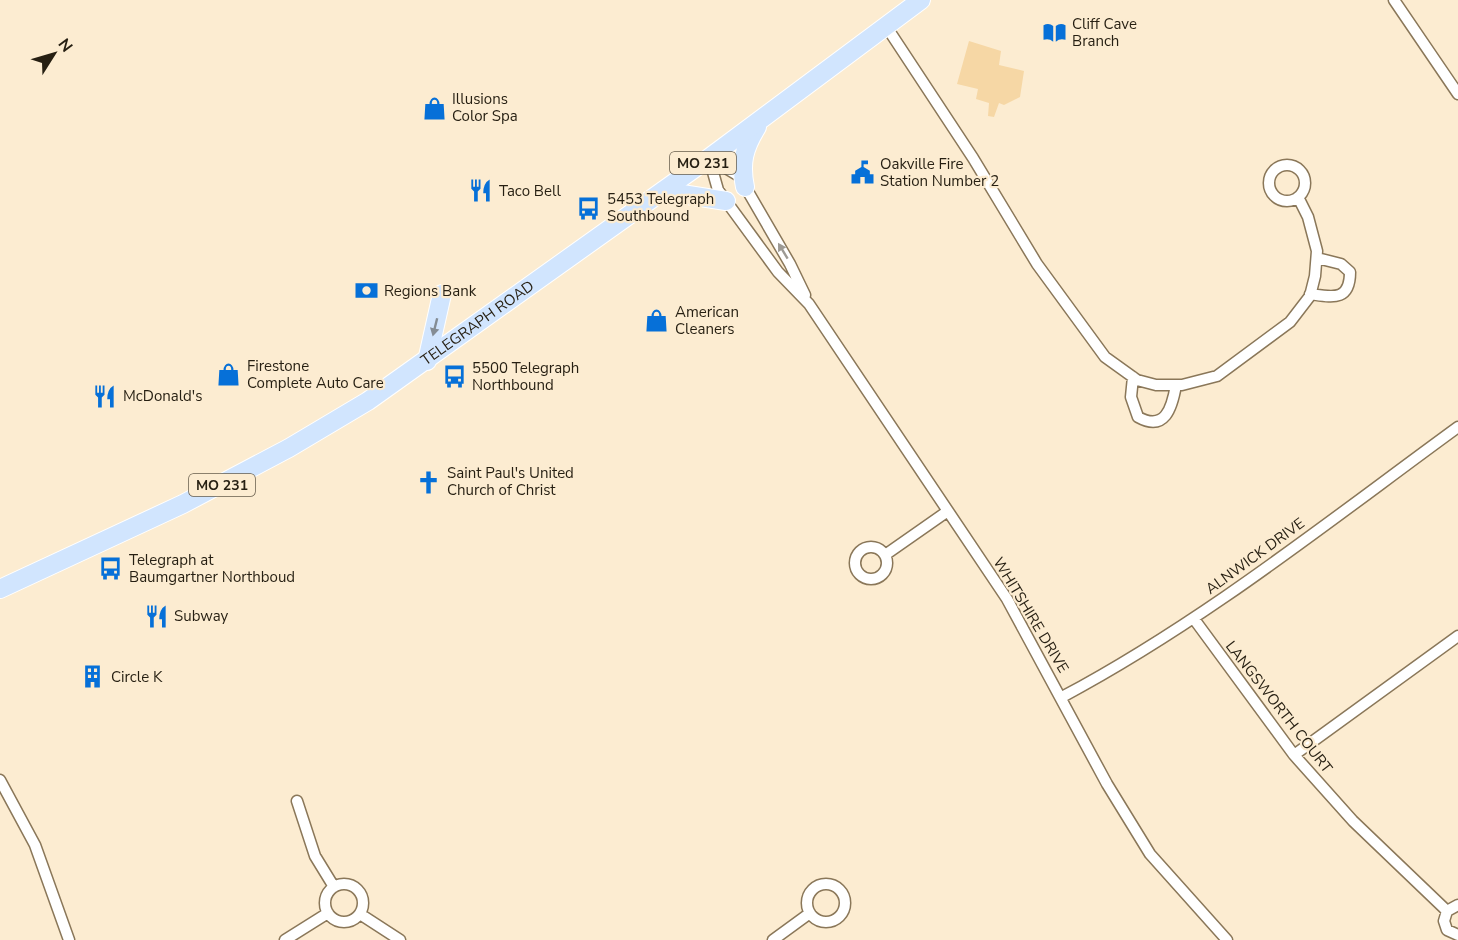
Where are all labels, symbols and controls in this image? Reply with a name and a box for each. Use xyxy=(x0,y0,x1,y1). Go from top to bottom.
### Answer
place label: Cliff Cave Branch xyxy=(1072,14,1137,51)
library icon: Cliff Cave Branch xyxy=(1041,20,1067,46)
north arrow xyxy=(24,24,84,84)
text: N xyxy=(53,34,78,57)
place label: Illusions Color Spa xyxy=(452,89,518,126)
shop icon: Illusions Color Spa xyxy=(421,95,447,121)
road number: MO 231 xyxy=(670,152,736,174)
place label: Oakville Fire Station Number 2 xyxy=(880,154,999,191)
public building icon: Oakville Fire Station Number 2 xyxy=(849,160,875,186)
restaurant icon: Taco Bell xyxy=(468,178,494,204)
place label: Taco Bell xyxy=(499,181,561,201)
place label: 5453 Telegraph Southbound xyxy=(607,189,714,226)
bus stop icon: 5453 Telegraph Southbound xyxy=(576,195,602,221)
one-way arrow xyxy=(777,243,788,259)
street label: TELEGRAPH ROAD xyxy=(417,276,538,370)
bank icon: Regions Bank xyxy=(353,278,379,304)
place label: Regions Bank xyxy=(384,281,477,301)
place label: American Cleaners xyxy=(675,302,739,339)
shop icon: American Cleaners xyxy=(644,308,670,334)
one-way arrow xyxy=(429,318,439,337)
place label: Firestone Complete Auto Care xyxy=(247,356,384,393)
place label: 5500 Telegraph Northbound xyxy=(472,358,579,395)
shop icon: Firestone Complete Auto Care xyxy=(216,362,242,388)
bus stop icon: 5500 Telegraph Northbound xyxy=(441,364,467,390)
restaurant icon: McDonald's xyxy=(92,383,118,409)
place label: McDonald's xyxy=(123,386,202,406)
place label: Saint Paul's United Church of Christ xyxy=(447,463,574,500)
church icon: Saint Paul's United Church of Christ xyxy=(416,469,442,495)
road number: MO 231 xyxy=(189,474,255,496)
street label: ALNWICK DRIVE xyxy=(1201,513,1309,599)
place label: Telegraph at Baumgartner Northboud xyxy=(129,550,295,587)
street label: WHITSHIRE DRIVE xyxy=(989,553,1073,677)
bus stop icon: Telegraph at Baumgartner Northboud xyxy=(98,556,124,582)
restaurant icon: Subway xyxy=(143,603,169,629)
place label: Subway xyxy=(174,606,229,626)
street label: LANGSWORTH COURT xyxy=(1221,637,1337,777)
building icon: Circle K xyxy=(80,664,106,690)
place label: Circle K xyxy=(111,667,163,687)

